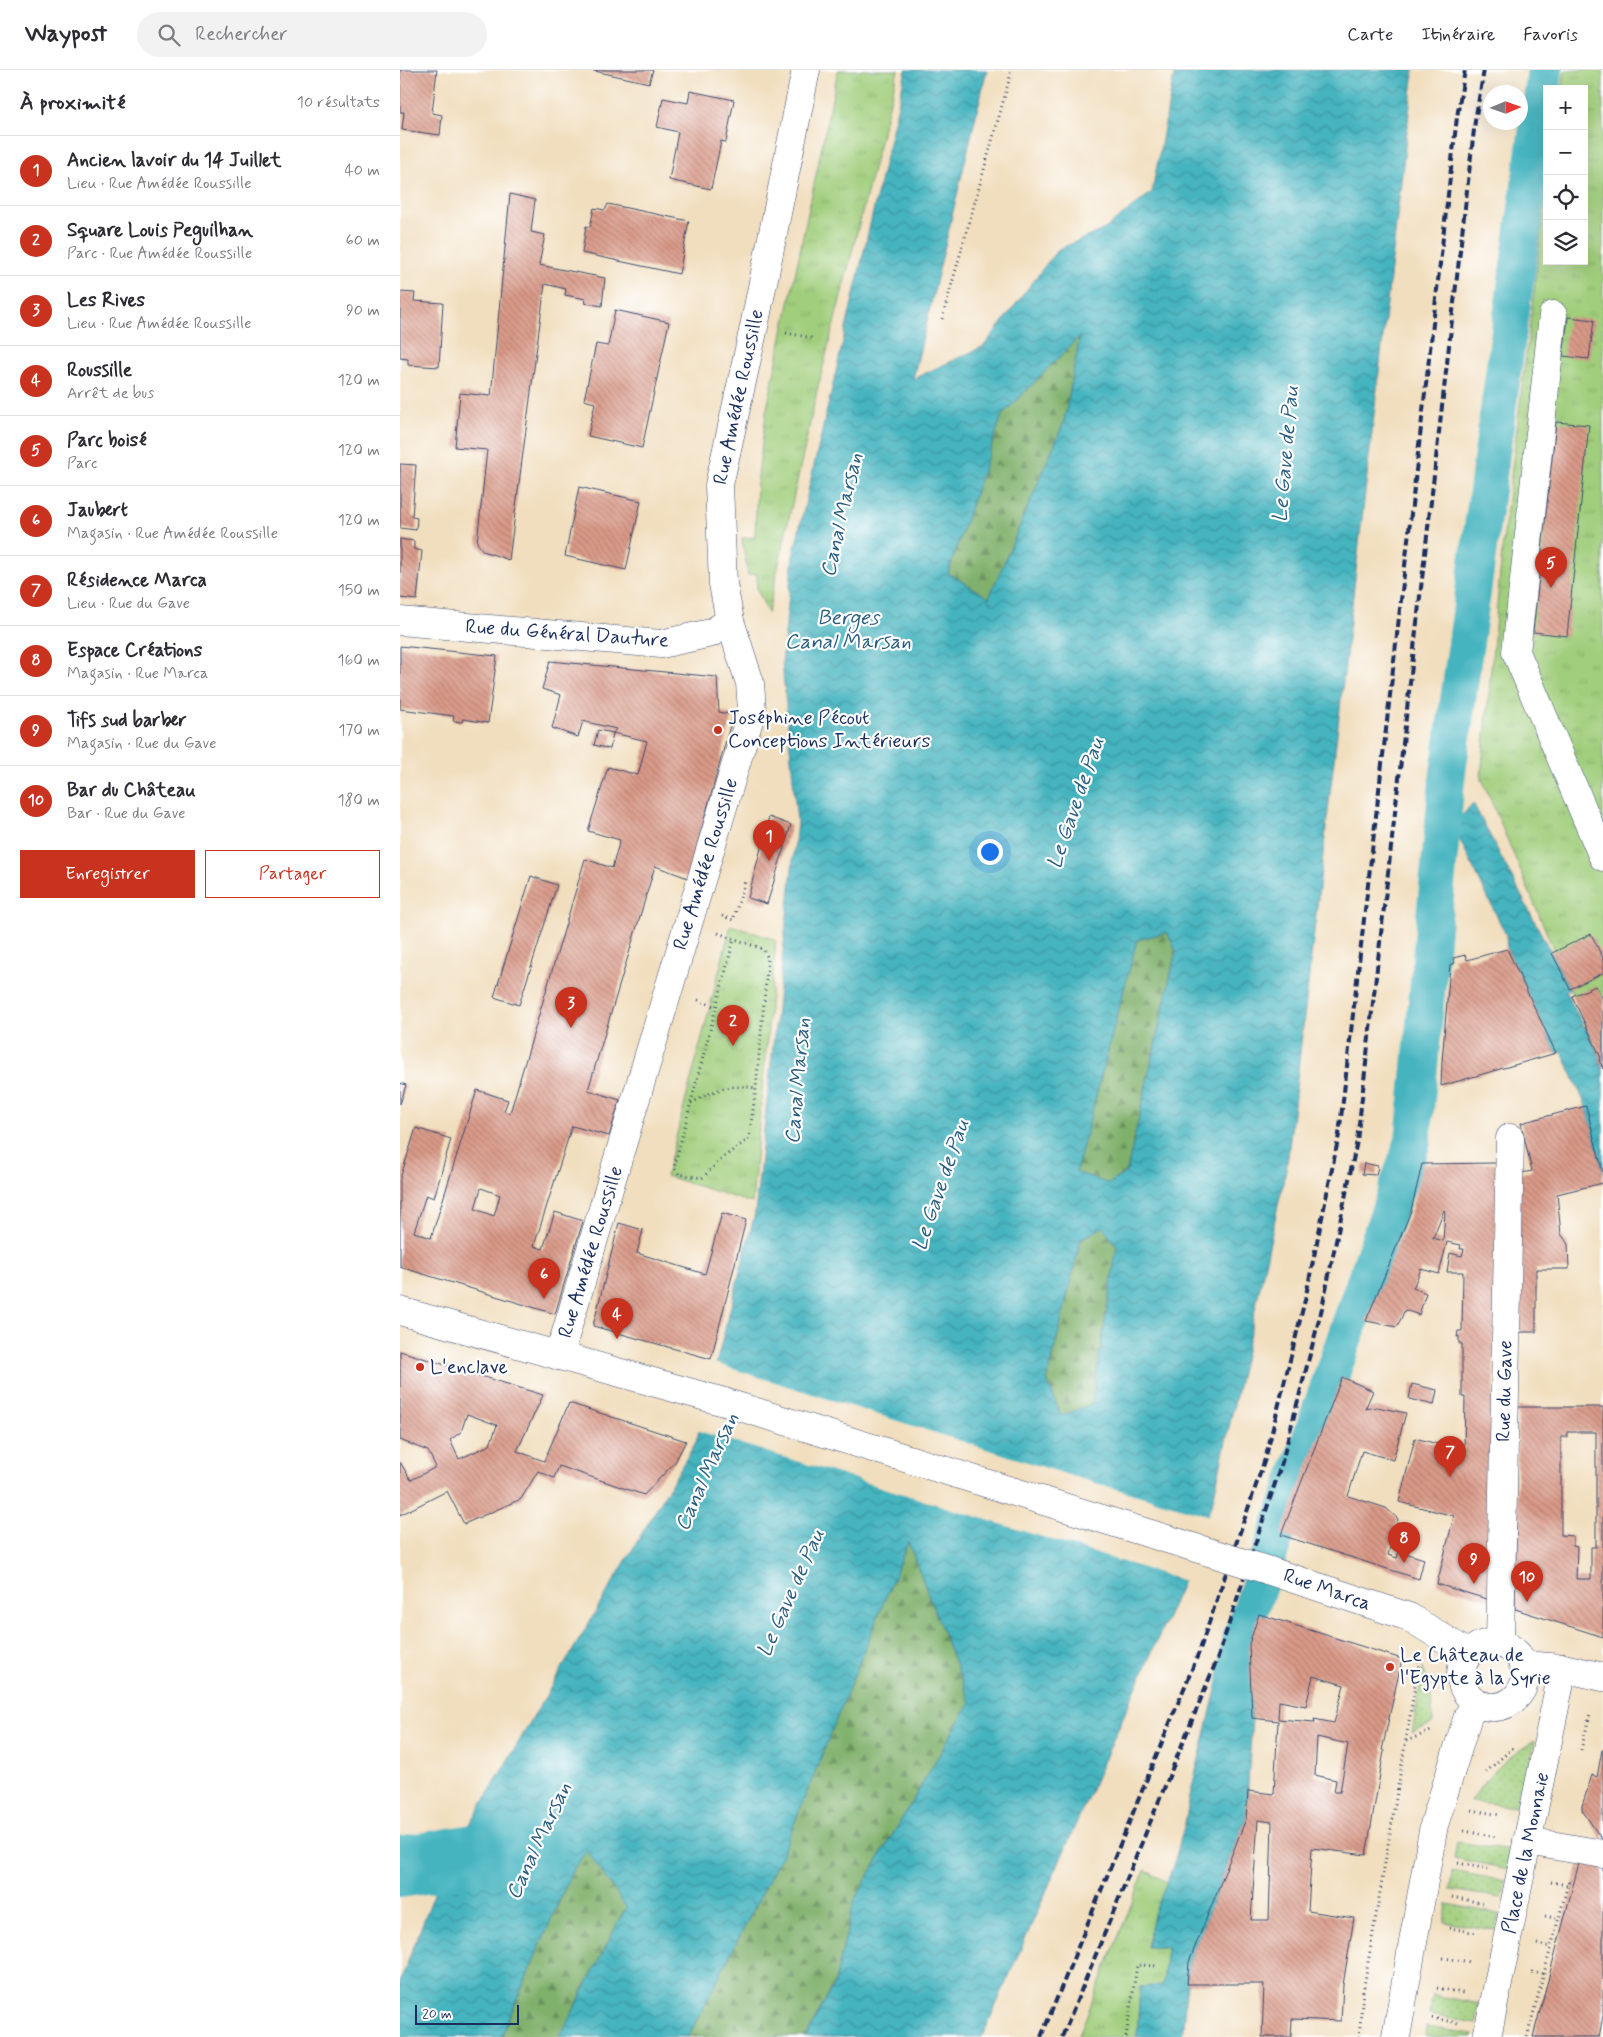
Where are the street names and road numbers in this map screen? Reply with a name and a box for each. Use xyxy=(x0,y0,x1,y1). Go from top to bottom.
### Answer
street label: Rue Amédée Roussille xyxy=(707,307,771,487)
street label: Rue du Général Dauture xyxy=(464,613,670,655)
street label: Rue Amédée Roussille xyxy=(667,775,745,953)
street label: Rue Amédée Roussille xyxy=(552,1163,630,1341)
street label: Rue du Gave xyxy=(1491,1340,1519,1442)
street label: Rue Marca xyxy=(1280,1562,1374,1618)
street label: Place de la Monnaie xyxy=(1496,1770,1556,1936)

